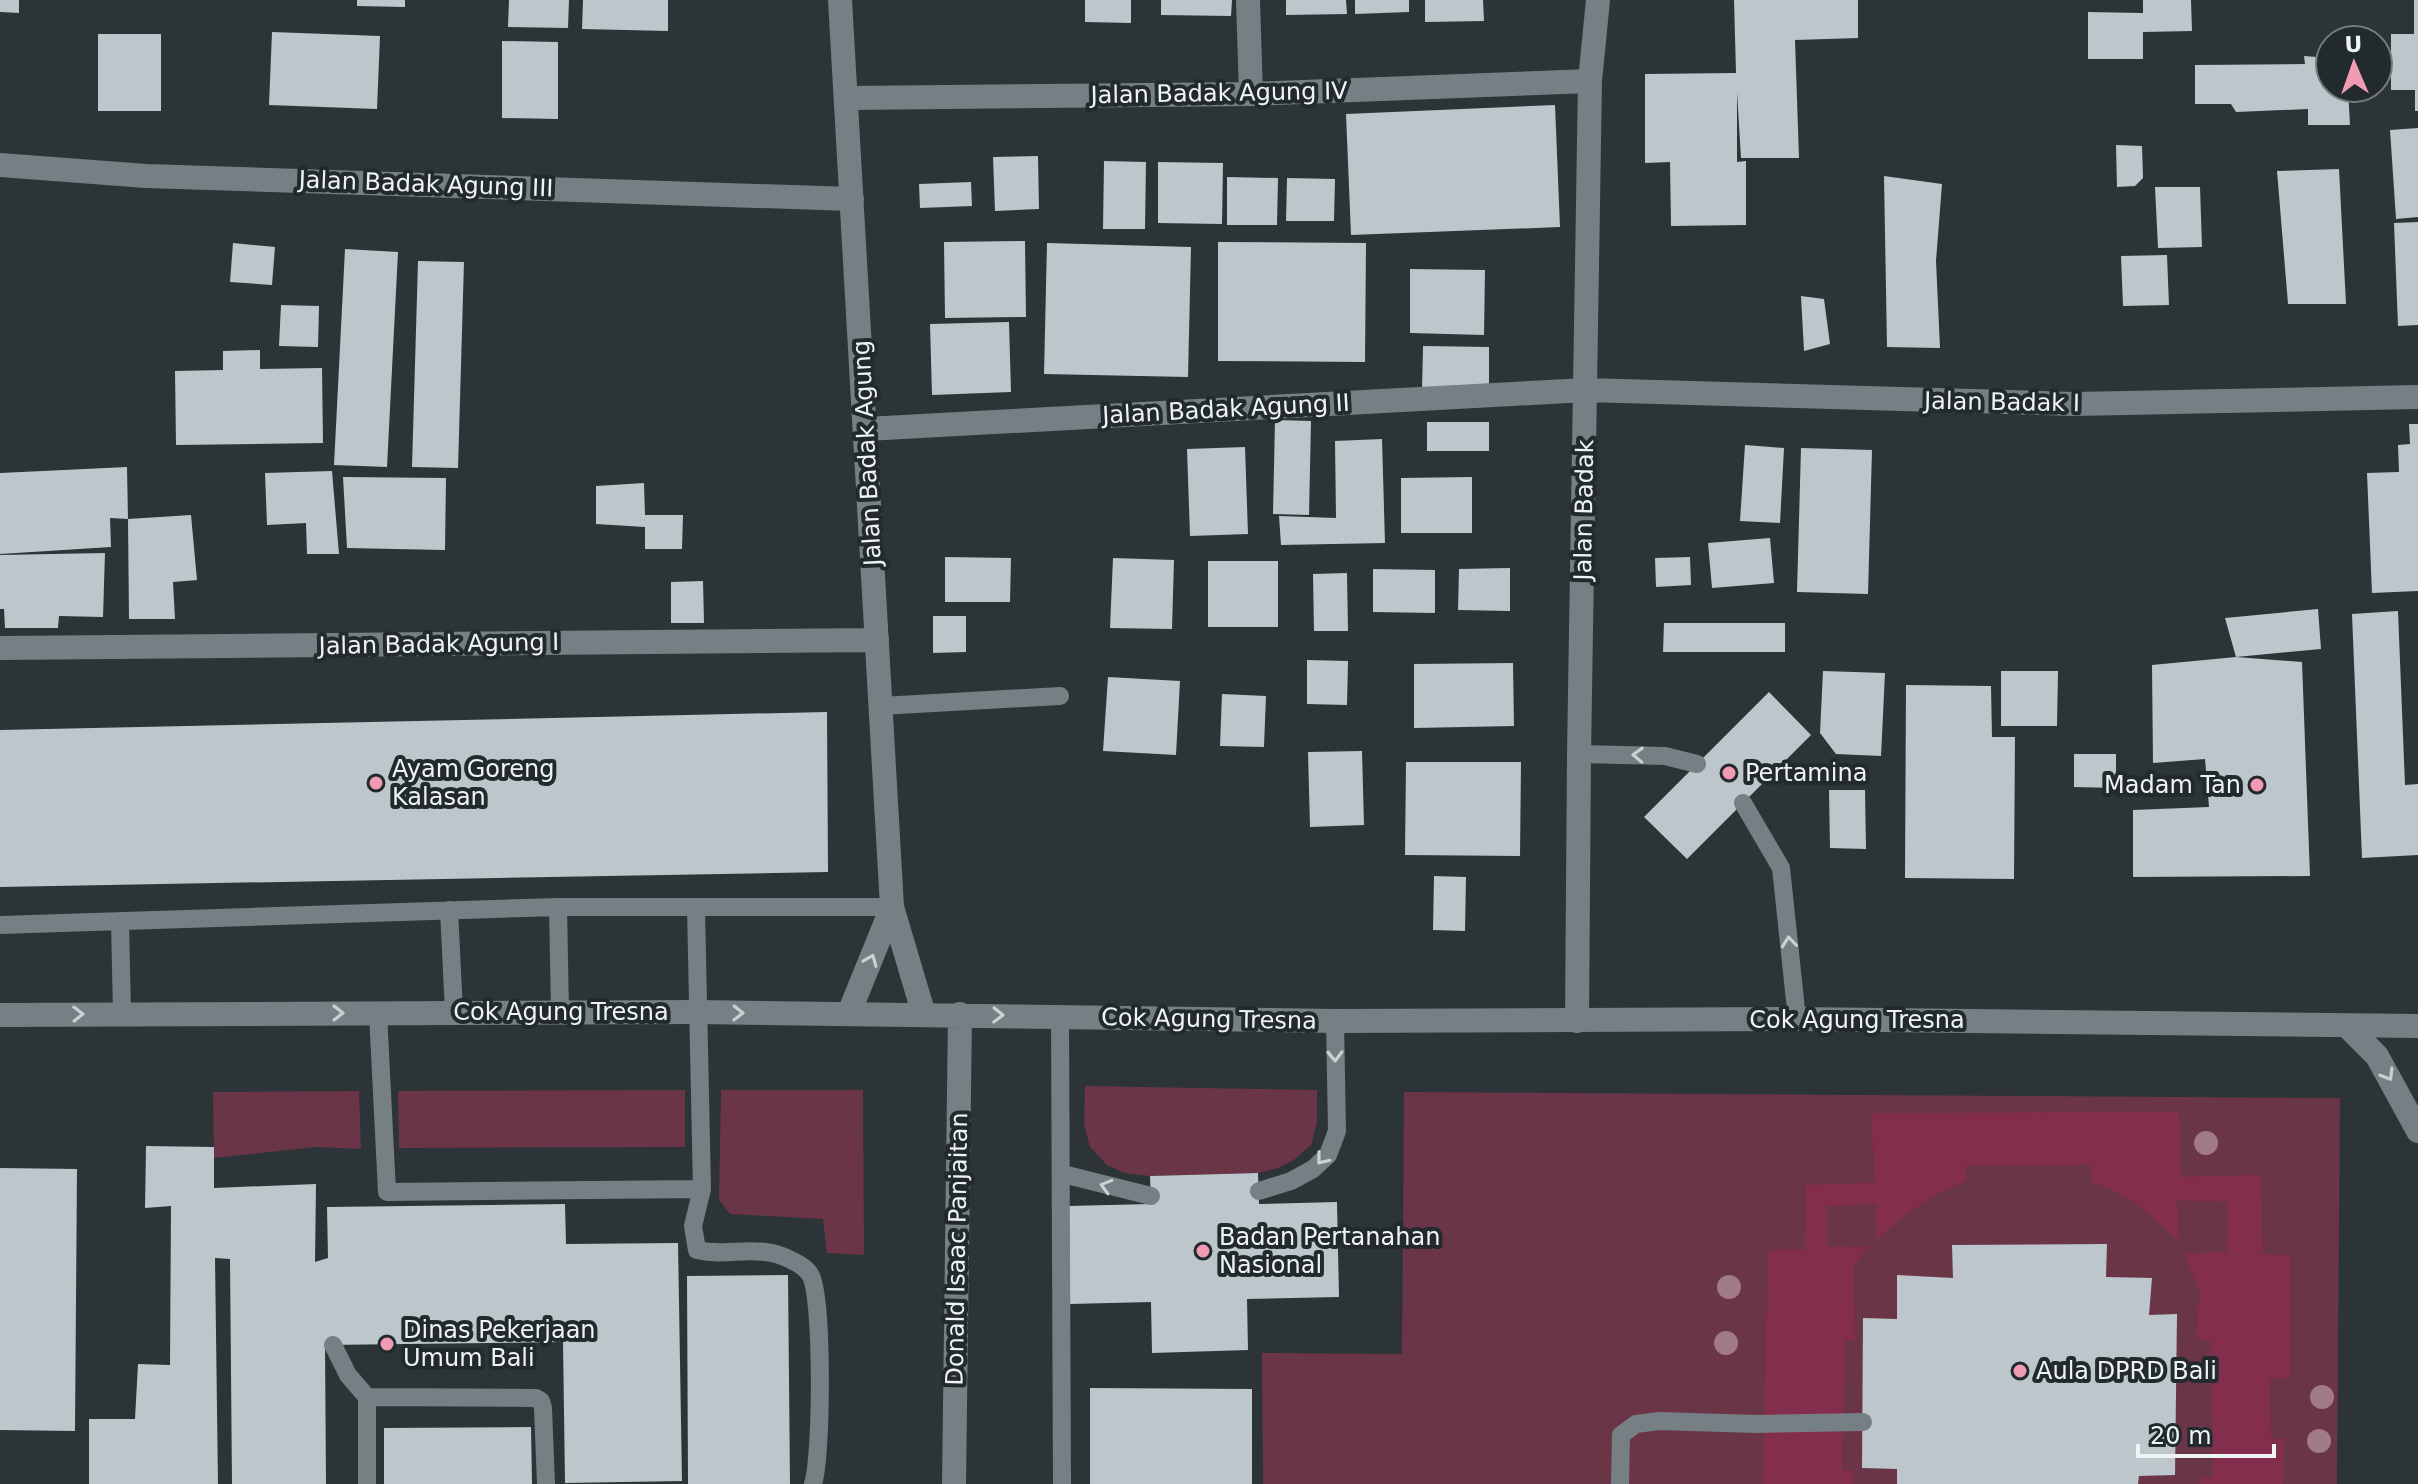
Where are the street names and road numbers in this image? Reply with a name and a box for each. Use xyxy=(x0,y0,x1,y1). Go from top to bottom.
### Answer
street label: Jalan Badak Agung IV xyxy=(1088,77,1348,109)
street label: Jalan Badak Agung III xyxy=(296,165,554,202)
street label: Jalan Badak Agung xyxy=(847,339,887,569)
street label: Jalan Badak I xyxy=(1922,387,2080,417)
street label: Jalan Badak Agung II xyxy=(1100,389,1350,430)
street label: Jalan Badak xyxy=(1569,439,1599,583)
street label: Jalan Badak Agung I xyxy=(316,628,560,660)
street label: Cok Agung Tresna xyxy=(453,998,669,1026)
street label: Cok Agung Tresna xyxy=(1101,1003,1317,1035)
street label: Cok Agung Tresna xyxy=(1749,1006,1965,1034)
street label: Donald Isaac Panjaitan xyxy=(941,1112,973,1386)

